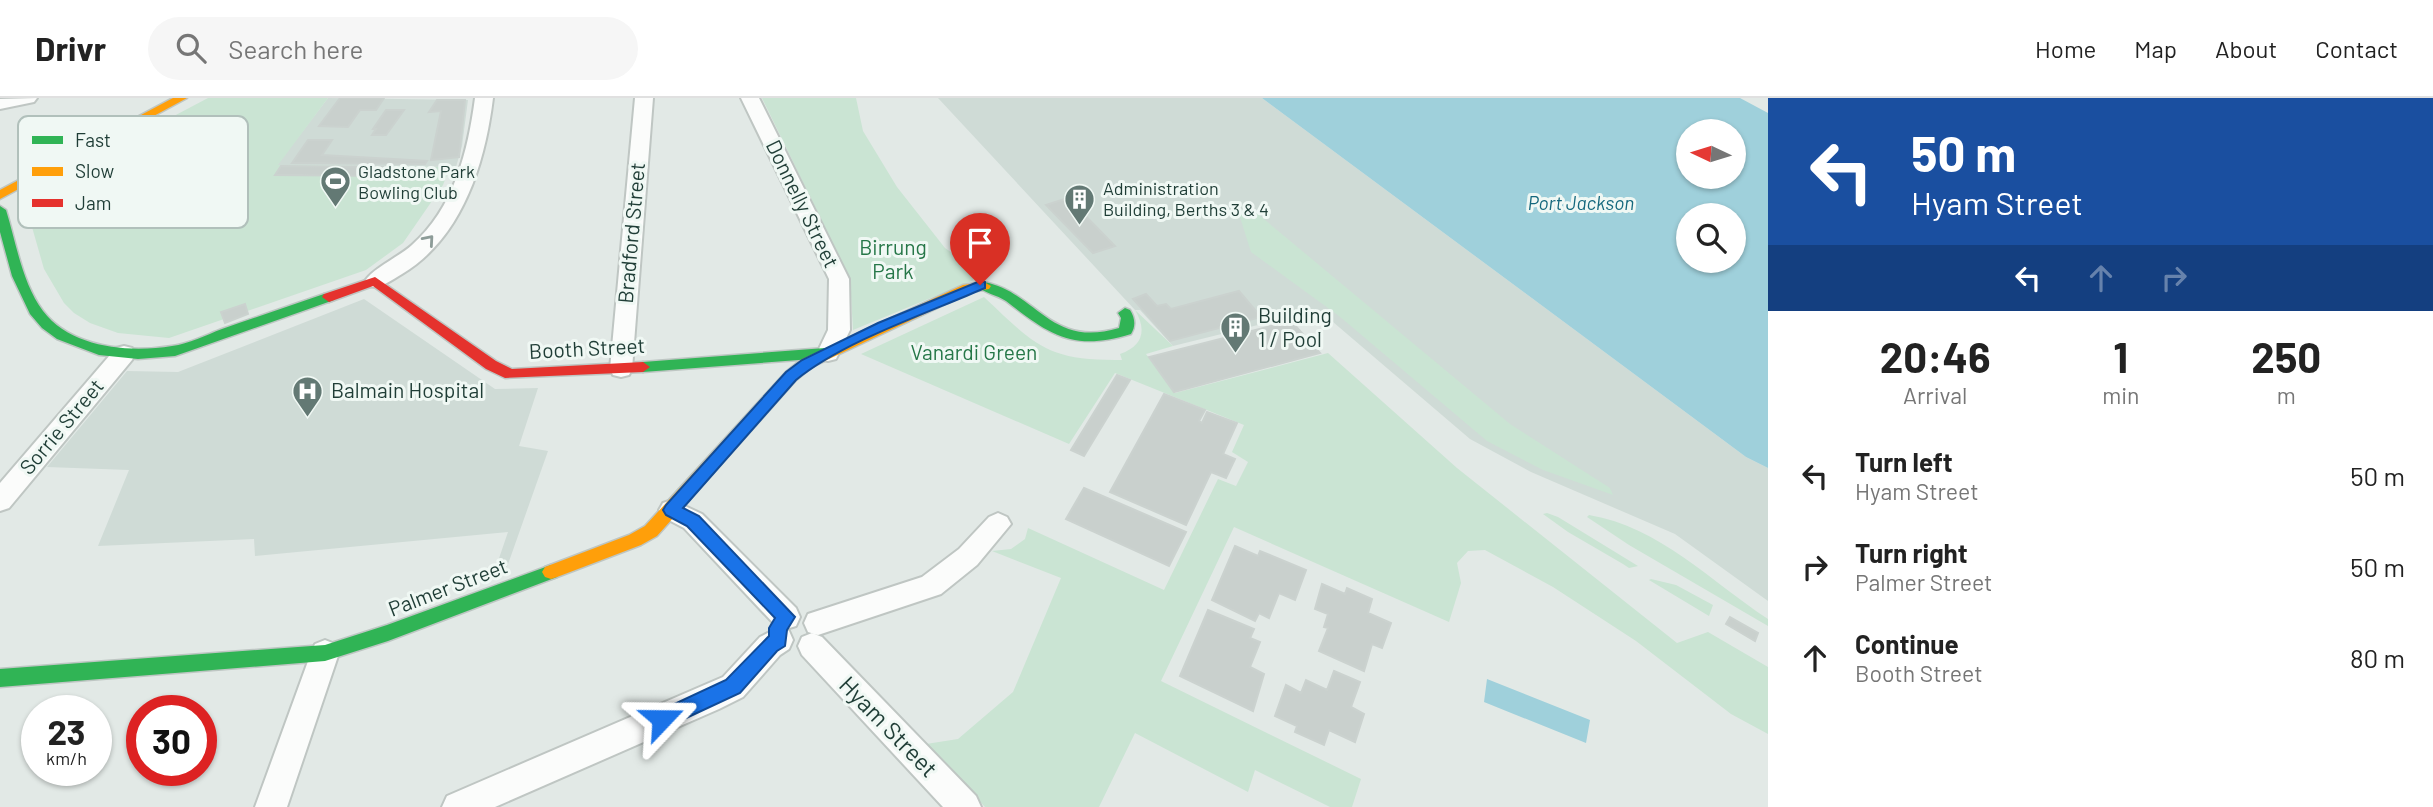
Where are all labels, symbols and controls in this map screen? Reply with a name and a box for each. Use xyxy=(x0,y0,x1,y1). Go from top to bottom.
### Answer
search box xyxy=(148,17,638,80)
text: Drivr xyxy=(35,28,106,68)
icon: search xyxy=(172,29,210,67)
text: Search here xyxy=(228,33,363,64)
text: Home xyxy=(2035,34,2096,63)
text: Map xyxy=(2134,34,2177,63)
text: About xyxy=(2215,34,2277,63)
text: Contact xyxy=(2315,34,2398,63)
legend xyxy=(18,116,248,228)
north arrow xyxy=(1676,119,1746,189)
map controls xyxy=(1676,119,1746,273)
text: 50 m xyxy=(1911,123,2016,182)
icon: left xyxy=(1796,126,1887,217)
text: Fast xyxy=(75,128,111,151)
street label: Donnelly Street xyxy=(762,135,845,271)
text: Slow xyxy=(75,159,114,182)
place label: Gladstone Park Bowling Club xyxy=(358,160,475,203)
street label: Bradford Street xyxy=(612,161,649,304)
sports icon: Gladstone Park Bowling Club xyxy=(318,165,352,209)
place label: Administration Building, Berths 3 & 4 xyxy=(1103,177,1269,220)
building icon: Administration Building, Berths 3 & 4 xyxy=(1063,182,1097,226)
text: Hyam Street xyxy=(1911,183,2083,221)
text: Jam xyxy=(75,191,111,214)
water label: Port Jackson xyxy=(1528,191,1634,214)
button: search xyxy=(1676,203,1746,273)
pin xyxy=(950,213,1010,285)
icon: arrive xyxy=(961,224,999,262)
park label: Birrung Park xyxy=(859,234,927,283)
one-way arrow xyxy=(421,235,433,248)
icon: left xyxy=(2009,259,2047,297)
icon: ahead xyxy=(2082,259,2120,297)
icon: right xyxy=(2155,259,2193,297)
place label: Building 1 / Pool xyxy=(1258,302,1332,351)
building icon: Building 1 / Pool xyxy=(1218,311,1252,355)
text: 20:46 xyxy=(1880,331,1990,381)
text: 1 xyxy=(2113,331,2128,381)
text: 250 xyxy=(2251,331,2321,381)
street label: Booth Street xyxy=(528,332,646,363)
park label: Vanardi Green xyxy=(911,339,1037,364)
street label: Sorrie Street xyxy=(14,373,108,479)
hospital icon: Balmain Hospital xyxy=(291,374,325,418)
place label: Balmain Hospital xyxy=(331,377,484,402)
text: Arrival xyxy=(1903,381,1967,409)
text: min xyxy=(2102,381,2139,409)
text: m xyxy=(2277,381,2296,409)
text: Turn left xyxy=(1855,446,1953,477)
icon: left xyxy=(1796,457,1834,495)
text: 50 m xyxy=(2350,460,2405,491)
text: Hyam Street xyxy=(1855,477,1979,505)
text: Turn right xyxy=(1855,537,1968,568)
icon: right xyxy=(1796,548,1834,586)
text: 50 m xyxy=(2350,551,2405,582)
street label: Palmer Street xyxy=(384,552,511,621)
text: Palmer Street xyxy=(1855,568,1992,596)
text: Continue xyxy=(1855,628,1959,659)
icon: ahead xyxy=(1796,639,1834,677)
text: 80 m xyxy=(2350,642,2405,673)
text: Booth Street xyxy=(1855,659,1983,687)
street label: Hyam Street xyxy=(834,670,944,782)
position arrow xyxy=(625,682,699,756)
speed limit sign: 30 xyxy=(126,695,217,786)
text: 23 xyxy=(47,710,86,752)
text: km/h xyxy=(46,747,87,769)

